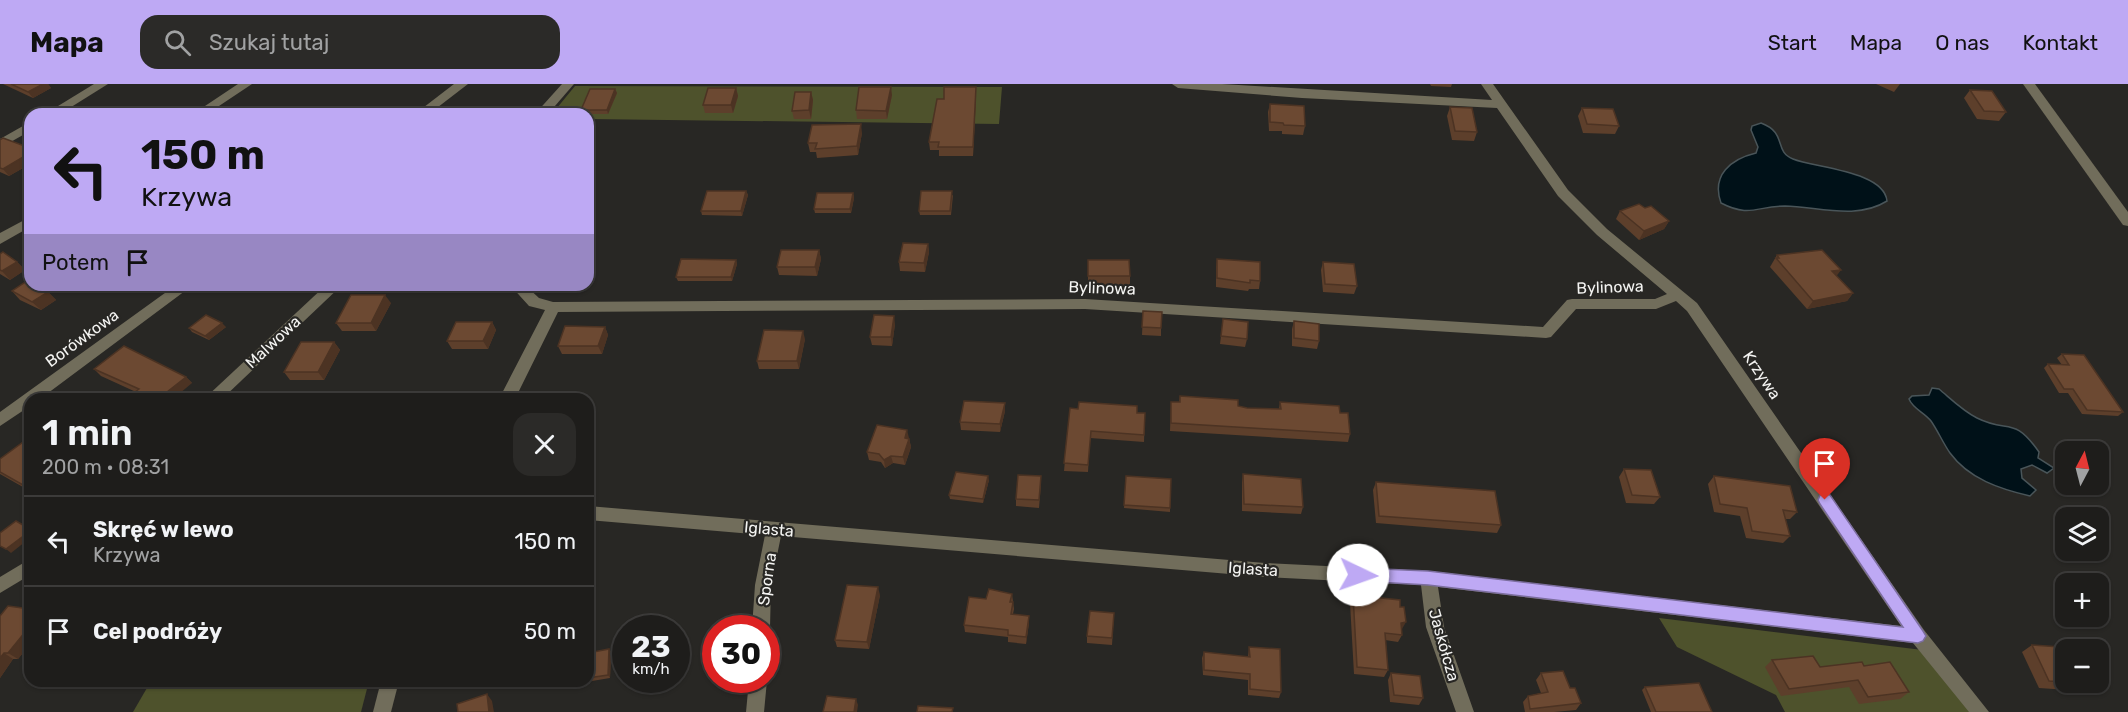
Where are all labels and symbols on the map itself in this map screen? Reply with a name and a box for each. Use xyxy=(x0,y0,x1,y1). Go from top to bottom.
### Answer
street label: Bylinowa xyxy=(1576,276,1644,298)
street label: Bylinowa xyxy=(1068,277,1136,299)
street label: Borówkowa xyxy=(42,305,122,371)
street label: Malwowa xyxy=(241,312,305,372)
street label: Krzywa xyxy=(1739,347,1785,403)
pin xyxy=(1799,438,1850,500)
north arrow xyxy=(2055,441,2109,495)
street label: Iglasta xyxy=(743,517,795,541)
position arrow xyxy=(1326,543,1390,607)
street label: Sporna xyxy=(754,551,780,607)
street label: Iglasta xyxy=(1227,558,1279,580)
street label: Jaskółcza xyxy=(1425,607,1463,683)
speed limit sign: 30 xyxy=(702,615,780,693)

